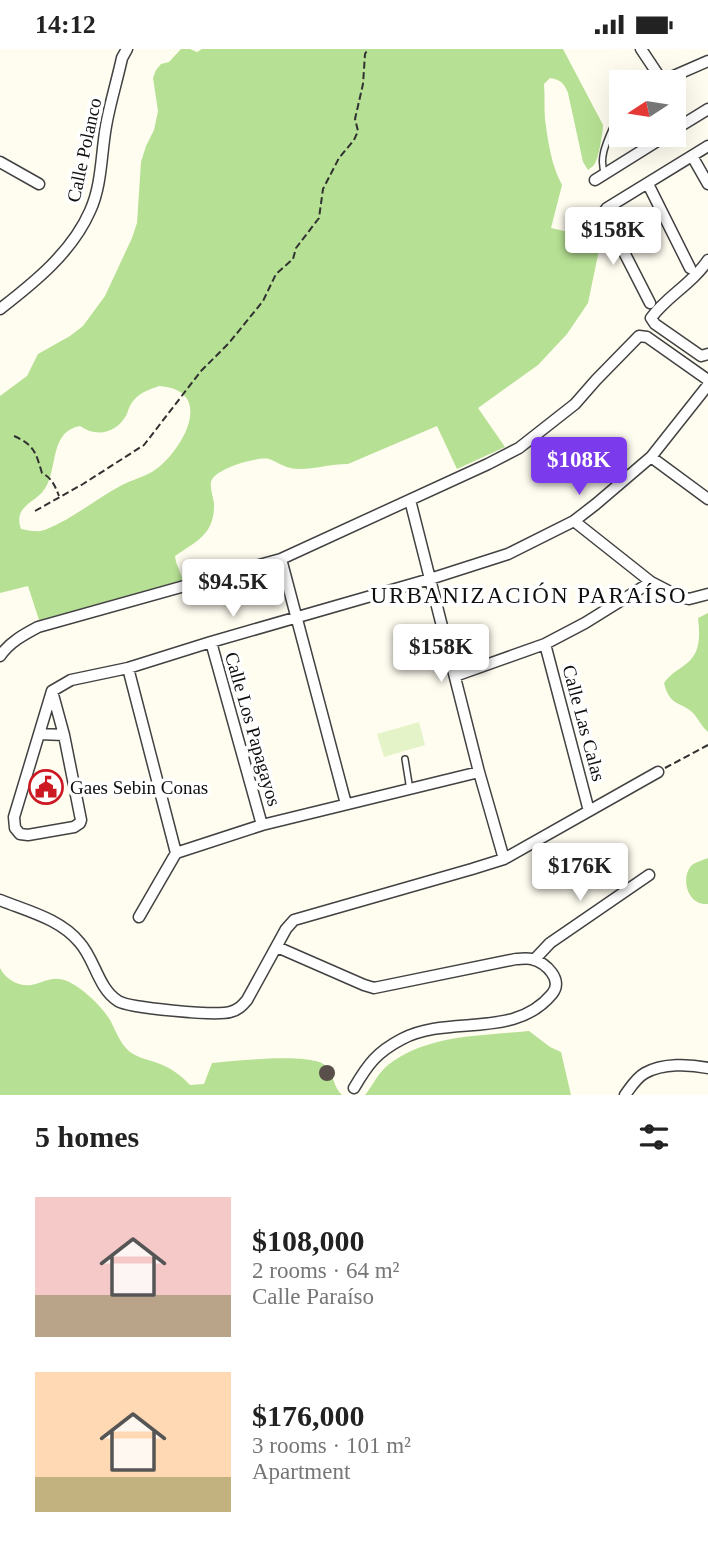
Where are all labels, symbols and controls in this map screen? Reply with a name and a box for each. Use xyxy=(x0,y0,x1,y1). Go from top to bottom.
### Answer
text: 14:12 xyxy=(35,10,96,39)
north arrow xyxy=(609,70,686,147)
map controls xyxy=(609,70,686,147)
street label: Calle Polanco xyxy=(63,96,105,204)
pin: $158K xyxy=(564,207,662,267)
text: $158K xyxy=(581,217,645,242)
pin: $108K xyxy=(530,437,628,497)
text: $108K xyxy=(547,447,611,472)
pin: $94.5K xyxy=(176,559,290,619)
text: $94.5K xyxy=(198,569,268,594)
district label: URBANIZACIÓN PARAÍSO xyxy=(370,582,688,608)
pin: $158K xyxy=(392,625,490,684)
text: $158K xyxy=(409,634,473,659)
street label: Calle Los Papagayos xyxy=(221,650,285,808)
street label: Calle Las Calas xyxy=(558,663,610,783)
public building icon: Gaes Sebin Conas xyxy=(27,768,65,806)
place label: Gaes Sebin Conas xyxy=(70,777,208,798)
pin: $176K xyxy=(531,843,629,903)
text: $176K xyxy=(548,853,612,878)
icon: filters xyxy=(635,1118,673,1156)
text: 5 homes xyxy=(35,1120,139,1153)
text: $108,000 xyxy=(252,1224,365,1257)
icon: home xyxy=(91,1225,175,1309)
text: 2 rooms · 64 m² xyxy=(252,1258,399,1283)
text: Calle Paraíso xyxy=(252,1284,374,1309)
text: $176,000 xyxy=(252,1399,365,1432)
icon: home xyxy=(91,1400,175,1484)
text: 3 rooms · 101 m² xyxy=(252,1433,411,1458)
text: Apartment xyxy=(252,1459,350,1484)

